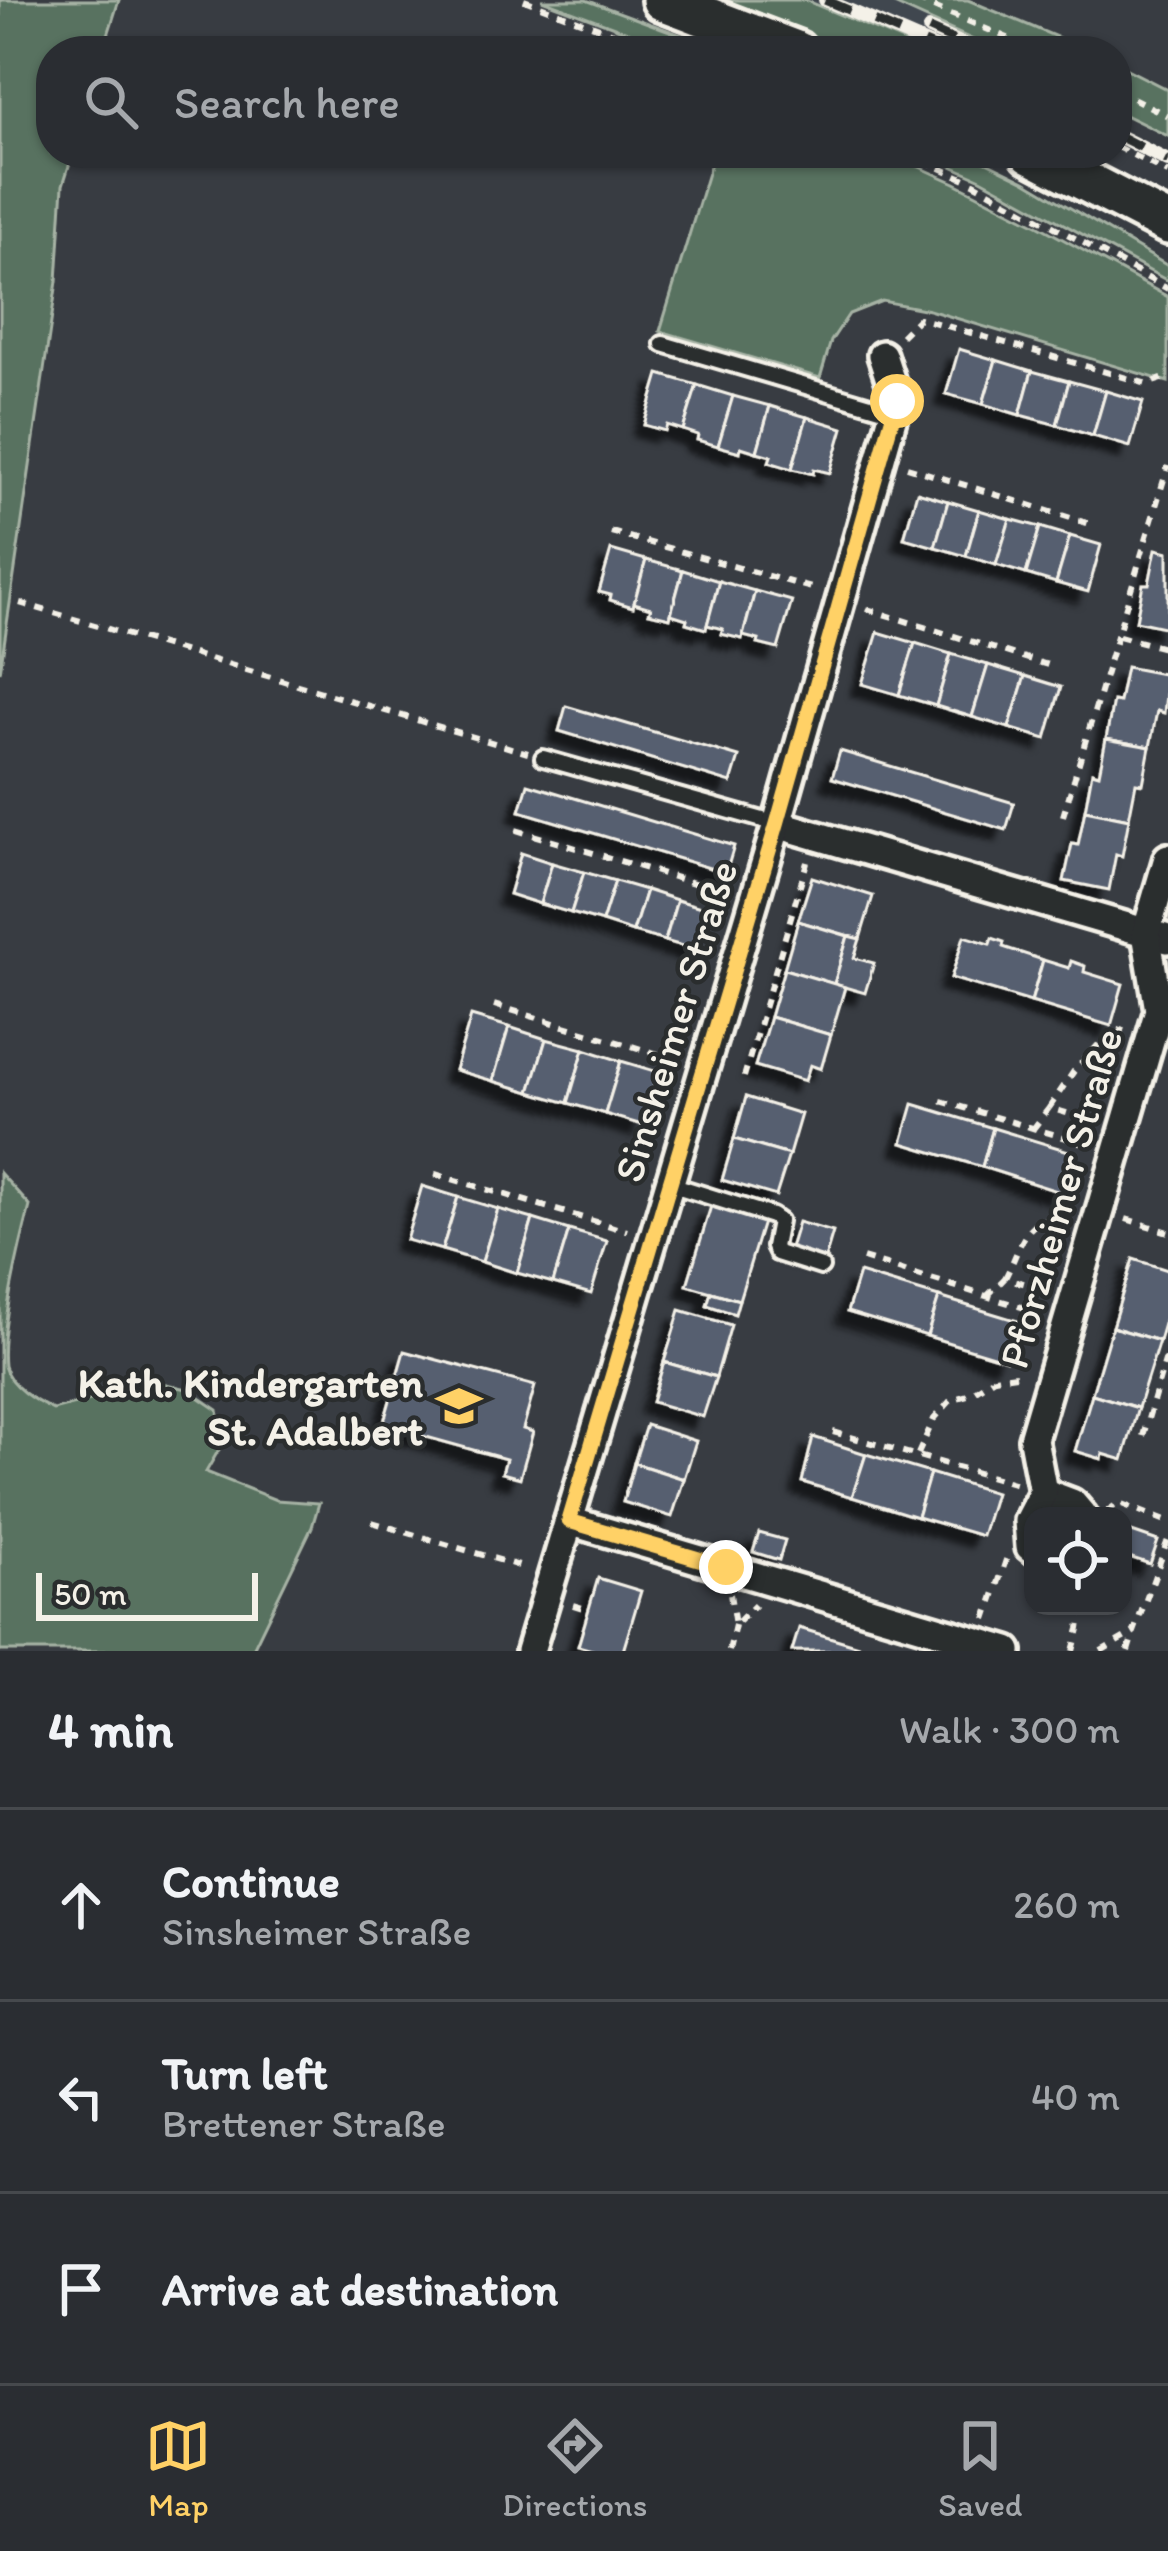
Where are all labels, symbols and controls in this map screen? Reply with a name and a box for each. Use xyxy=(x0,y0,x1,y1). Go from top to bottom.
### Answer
search box xyxy=(36,36,1132,168)
icon: search xyxy=(78,69,144,135)
text: Search here xyxy=(174,75,400,129)
route start xyxy=(870,374,924,428)
street label: Sinsheimer Straße xyxy=(602,854,749,1188)
street label: Pforzheimer Straße xyxy=(988,1023,1133,1374)
place label: Kath. Kindergarten St. Adalbert xyxy=(78,1357,423,1456)
school or university icon: Kath. Kindergarten St. Adalbert xyxy=(434,1381,484,1431)
map controls xyxy=(1024,1507,1132,1615)
button: locate xyxy=(1024,1507,1132,1615)
route end xyxy=(699,1540,753,1594)
scale bar xyxy=(36,1567,258,1620)
text: 50 m xyxy=(54,1574,127,1613)
text: 4 min xyxy=(48,1699,173,1760)
text: Walk · 300 m xyxy=(899,1706,1120,1753)
text: Continue xyxy=(162,1854,340,1908)
icon: ahead xyxy=(48,1872,114,1938)
text: 260 m xyxy=(1013,1881,1120,1928)
text: Sinsheimer Straße xyxy=(162,1908,471,1955)
text: Turn left xyxy=(162,2046,328,2100)
icon: left xyxy=(48,2064,114,2130)
text: 40 m xyxy=(1031,2073,1120,2120)
text: Brettener Straße xyxy=(162,2100,445,2147)
icon: arrive xyxy=(48,2256,114,2322)
text: Arrive at destination xyxy=(162,2262,558,2316)
tab: Map xyxy=(145,2413,211,2524)
tab: Directions xyxy=(502,2413,647,2524)
tab: Saved xyxy=(938,2413,1023,2524)

